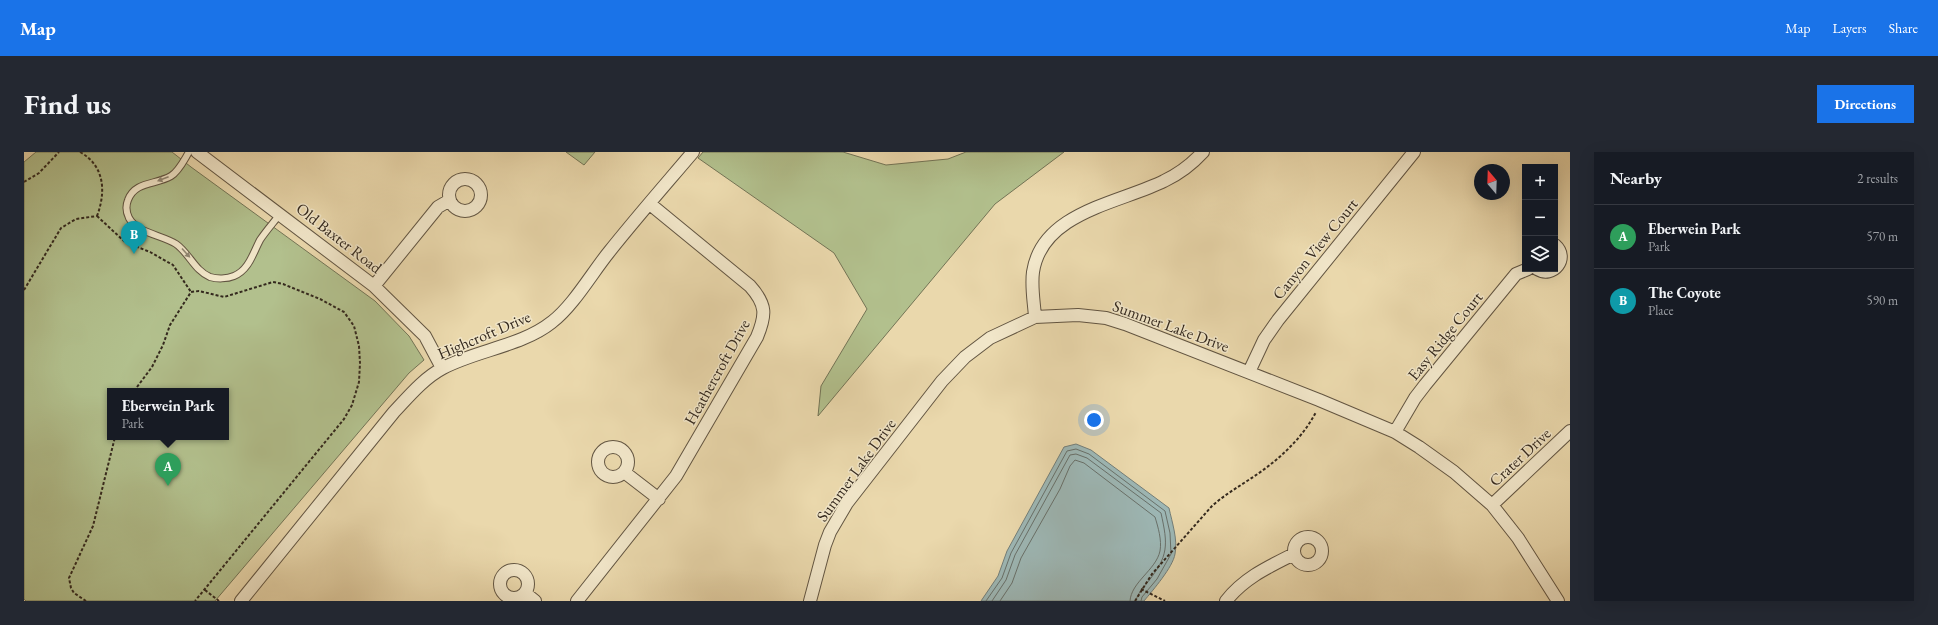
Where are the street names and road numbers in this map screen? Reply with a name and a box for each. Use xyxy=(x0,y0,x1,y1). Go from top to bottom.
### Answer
street label: Canyon View Court xyxy=(1268,194,1362,304)
street label: Old Baxter Road xyxy=(292,198,387,279)
street label: Easy Ridge Court xyxy=(1403,287,1487,385)
street label: Summer Lake Drive xyxy=(1110,295,1232,357)
street label: Highcroft Drive xyxy=(434,306,534,364)
street label: Heathercroft Drive xyxy=(679,316,755,428)
street label: Summer Lake Drive xyxy=(812,414,900,526)
street label: Crater Drive xyxy=(1485,423,1555,491)

